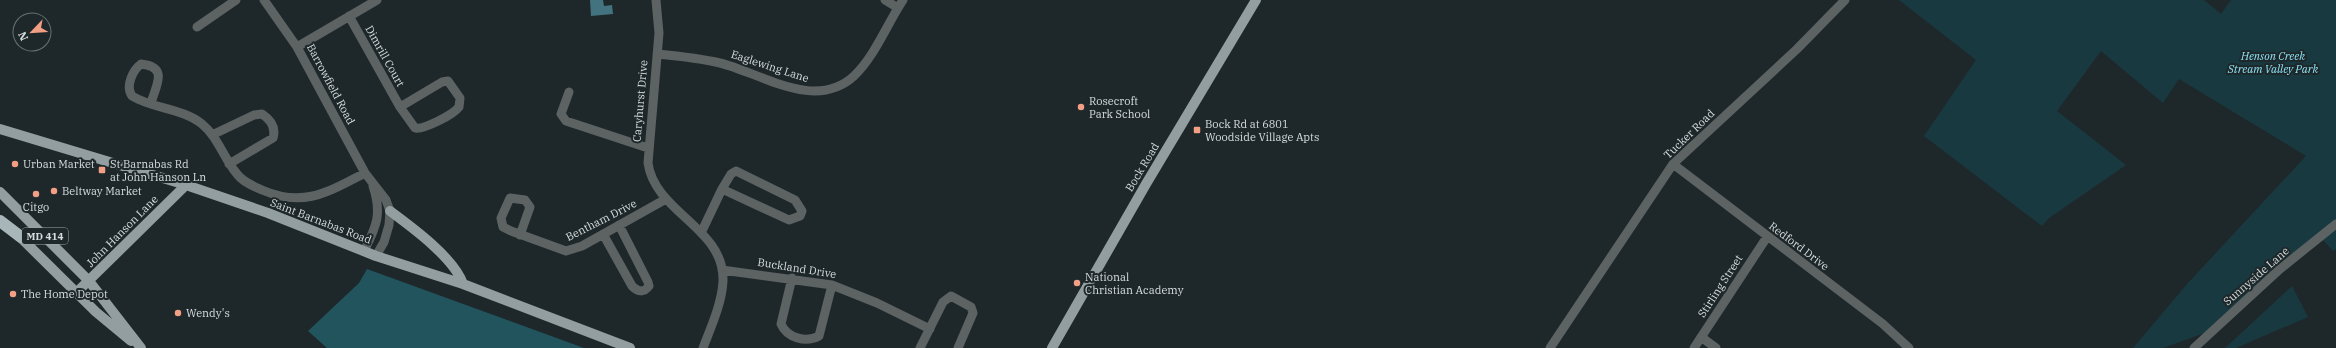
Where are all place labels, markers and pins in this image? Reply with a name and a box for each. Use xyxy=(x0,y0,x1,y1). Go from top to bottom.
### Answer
place label: Rosecroft Park School xyxy=(1089,94,1150,121)
marker: Rosecroft Park School xyxy=(1076,102,1086,112)
place label: Bock Rd at 6801 Woodside Village Apts xyxy=(1205,117,1319,144)
marker: Bock Rd at 6801 Woodside Village Apts xyxy=(1192,125,1202,135)
place label: Urban Market xyxy=(23,157,95,171)
place label: St Barnabas Rd at John Hanson Ln xyxy=(110,157,206,184)
marker: Urban Market xyxy=(10,159,20,169)
marker: St Barnabas Rd at John Hanson Ln xyxy=(97,165,107,175)
place label: Beltway Market xyxy=(62,184,142,198)
marker: Beltway Market xyxy=(49,186,59,196)
marker: Citgo xyxy=(31,189,41,199)
place label: Citgo xyxy=(23,200,49,214)
place label: National Christian Academy xyxy=(1085,270,1184,297)
marker: National Christian Academy xyxy=(1072,278,1082,288)
place label: The Home Depot xyxy=(21,287,108,301)
marker: The Home Depot xyxy=(8,289,18,299)
place label: Wendy's xyxy=(186,306,230,320)
marker: Wendy's xyxy=(173,308,183,318)

